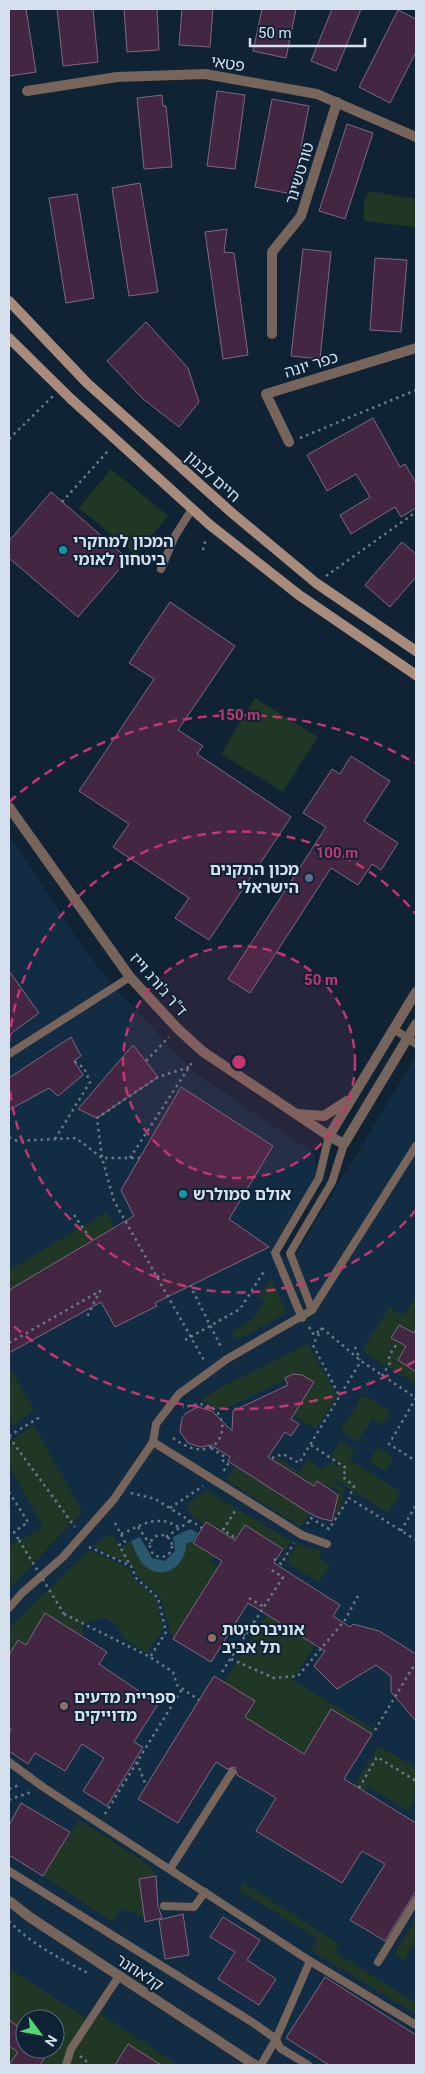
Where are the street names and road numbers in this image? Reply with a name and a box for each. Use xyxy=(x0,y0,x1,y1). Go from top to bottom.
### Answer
street label: פטאי xyxy=(210,51,246,76)
street label: טורטשינר xyxy=(281,140,318,206)
street label: כפר יונה xyxy=(282,347,340,382)
street label: חיים לבנון xyxy=(181,447,244,506)
street label: ד"ר ג'ורג וייז xyxy=(126,949,191,1020)
street label: קלאוזנר xyxy=(112,1950,167,1995)

